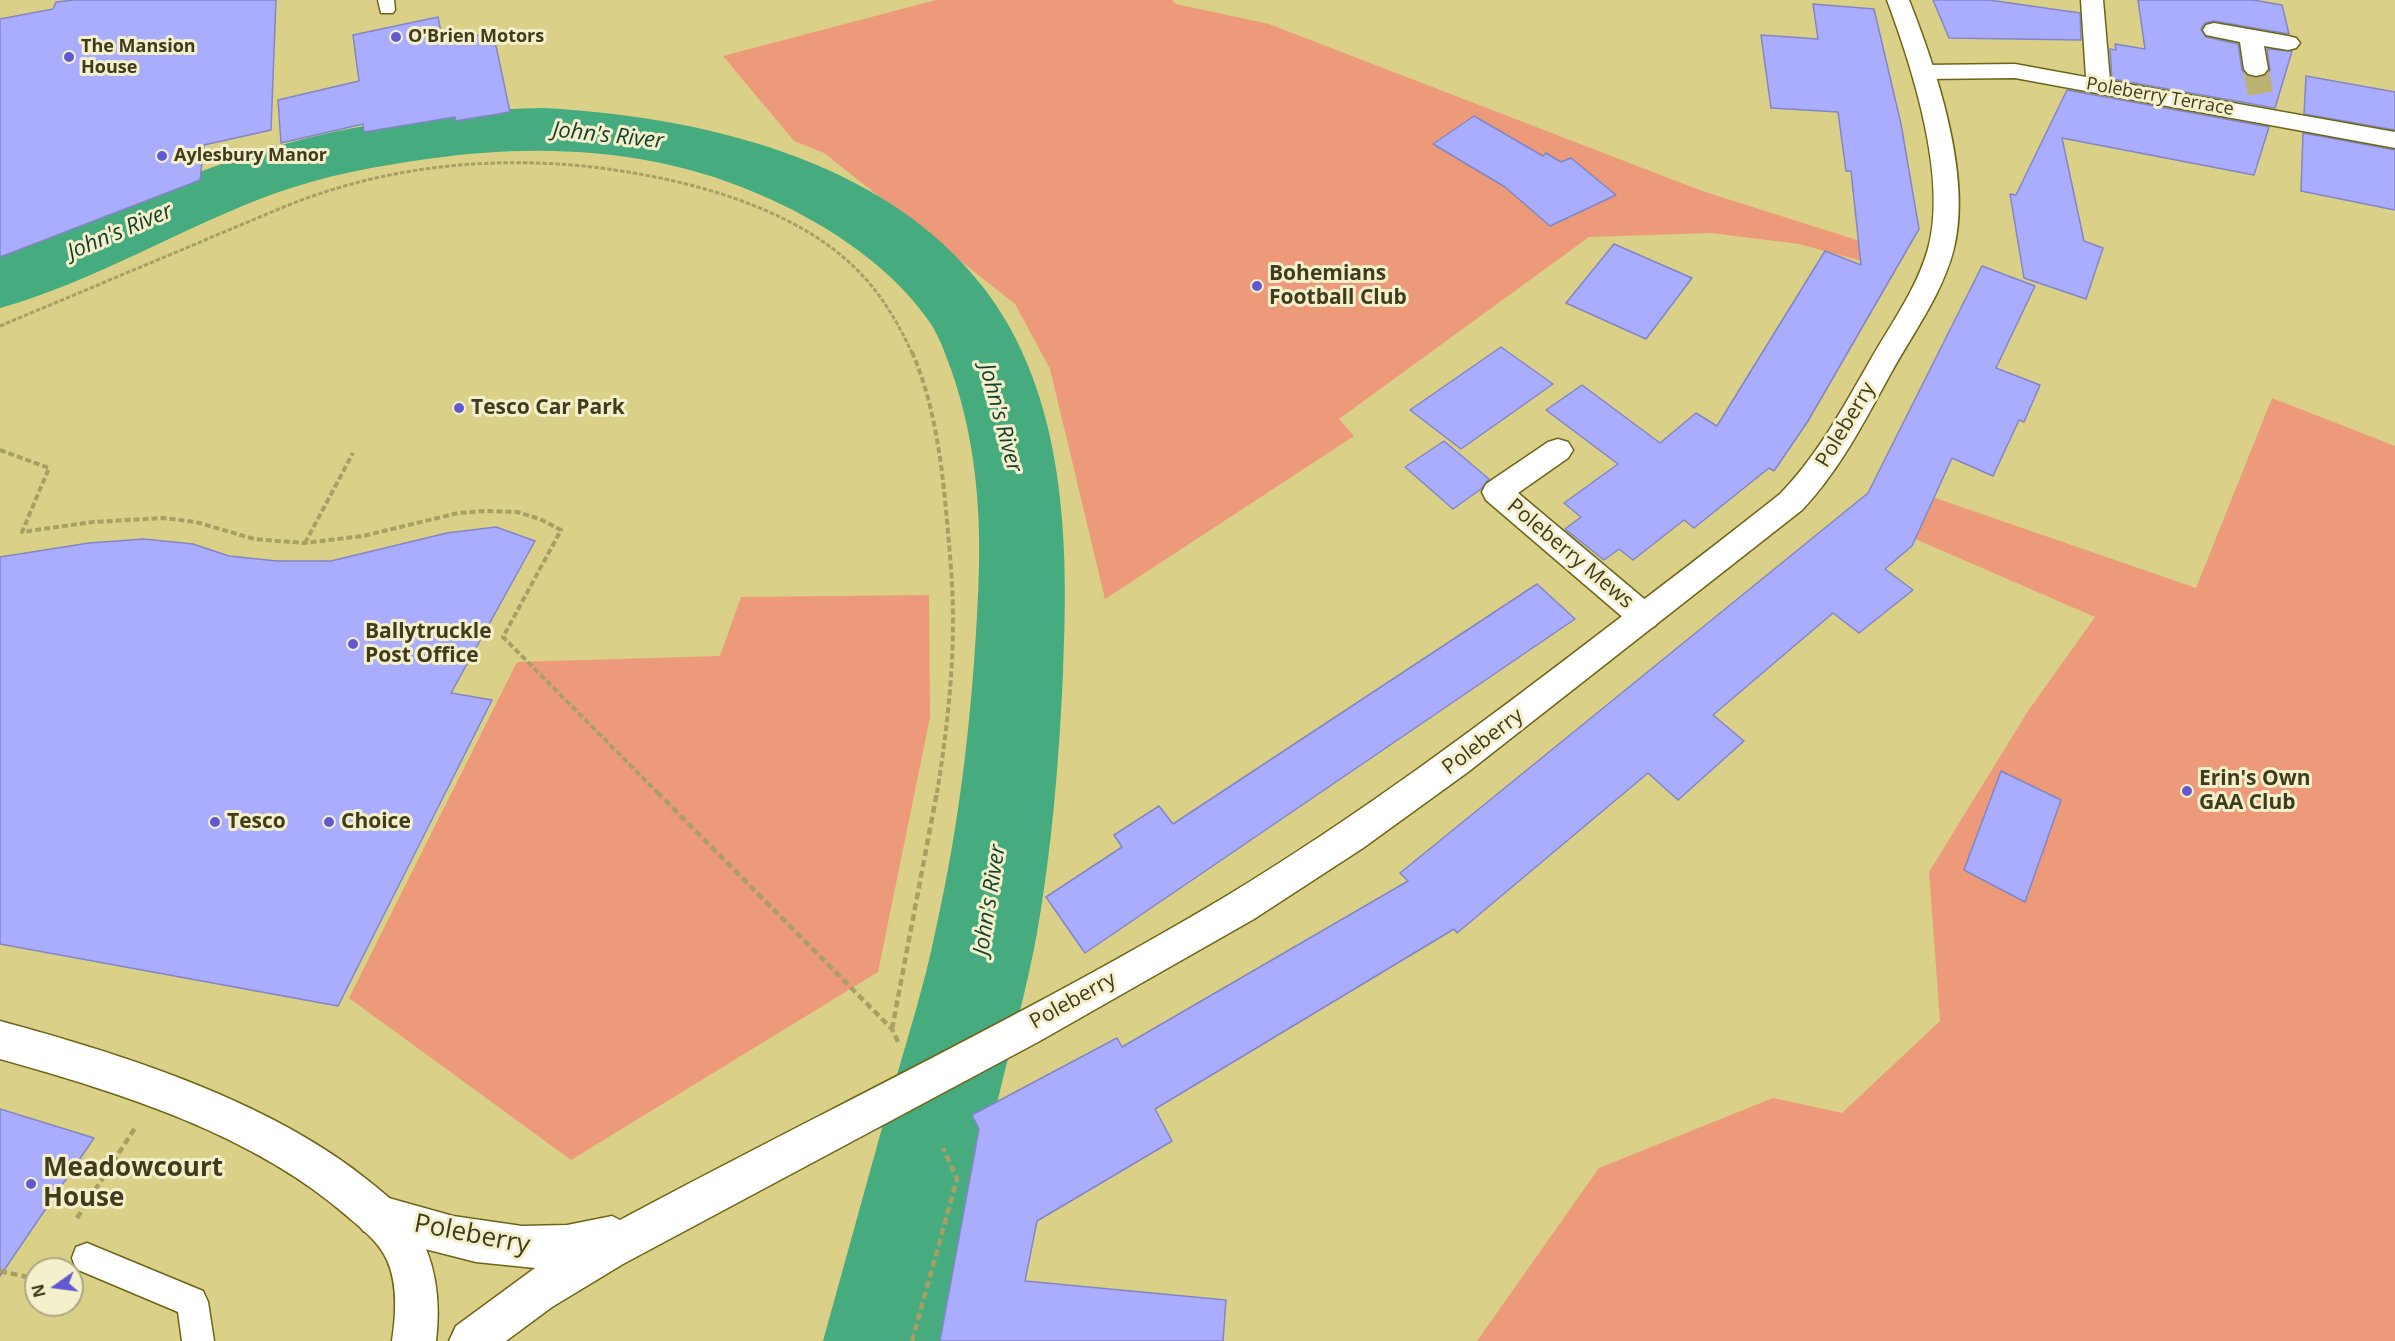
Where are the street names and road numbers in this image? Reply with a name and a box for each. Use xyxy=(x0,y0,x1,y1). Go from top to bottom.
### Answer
street label: Poleberry Terrace xyxy=(2085,73,2235,121)
street label: Poleberry xyxy=(1811,378,1881,472)
street label: Poleberry Mews xyxy=(1502,494,1638,614)
street label: Poleberry xyxy=(1438,703,1528,781)
street label: Poleberry xyxy=(1025,967,1121,1035)
street label: Poleberry xyxy=(411,1209,533,1261)

